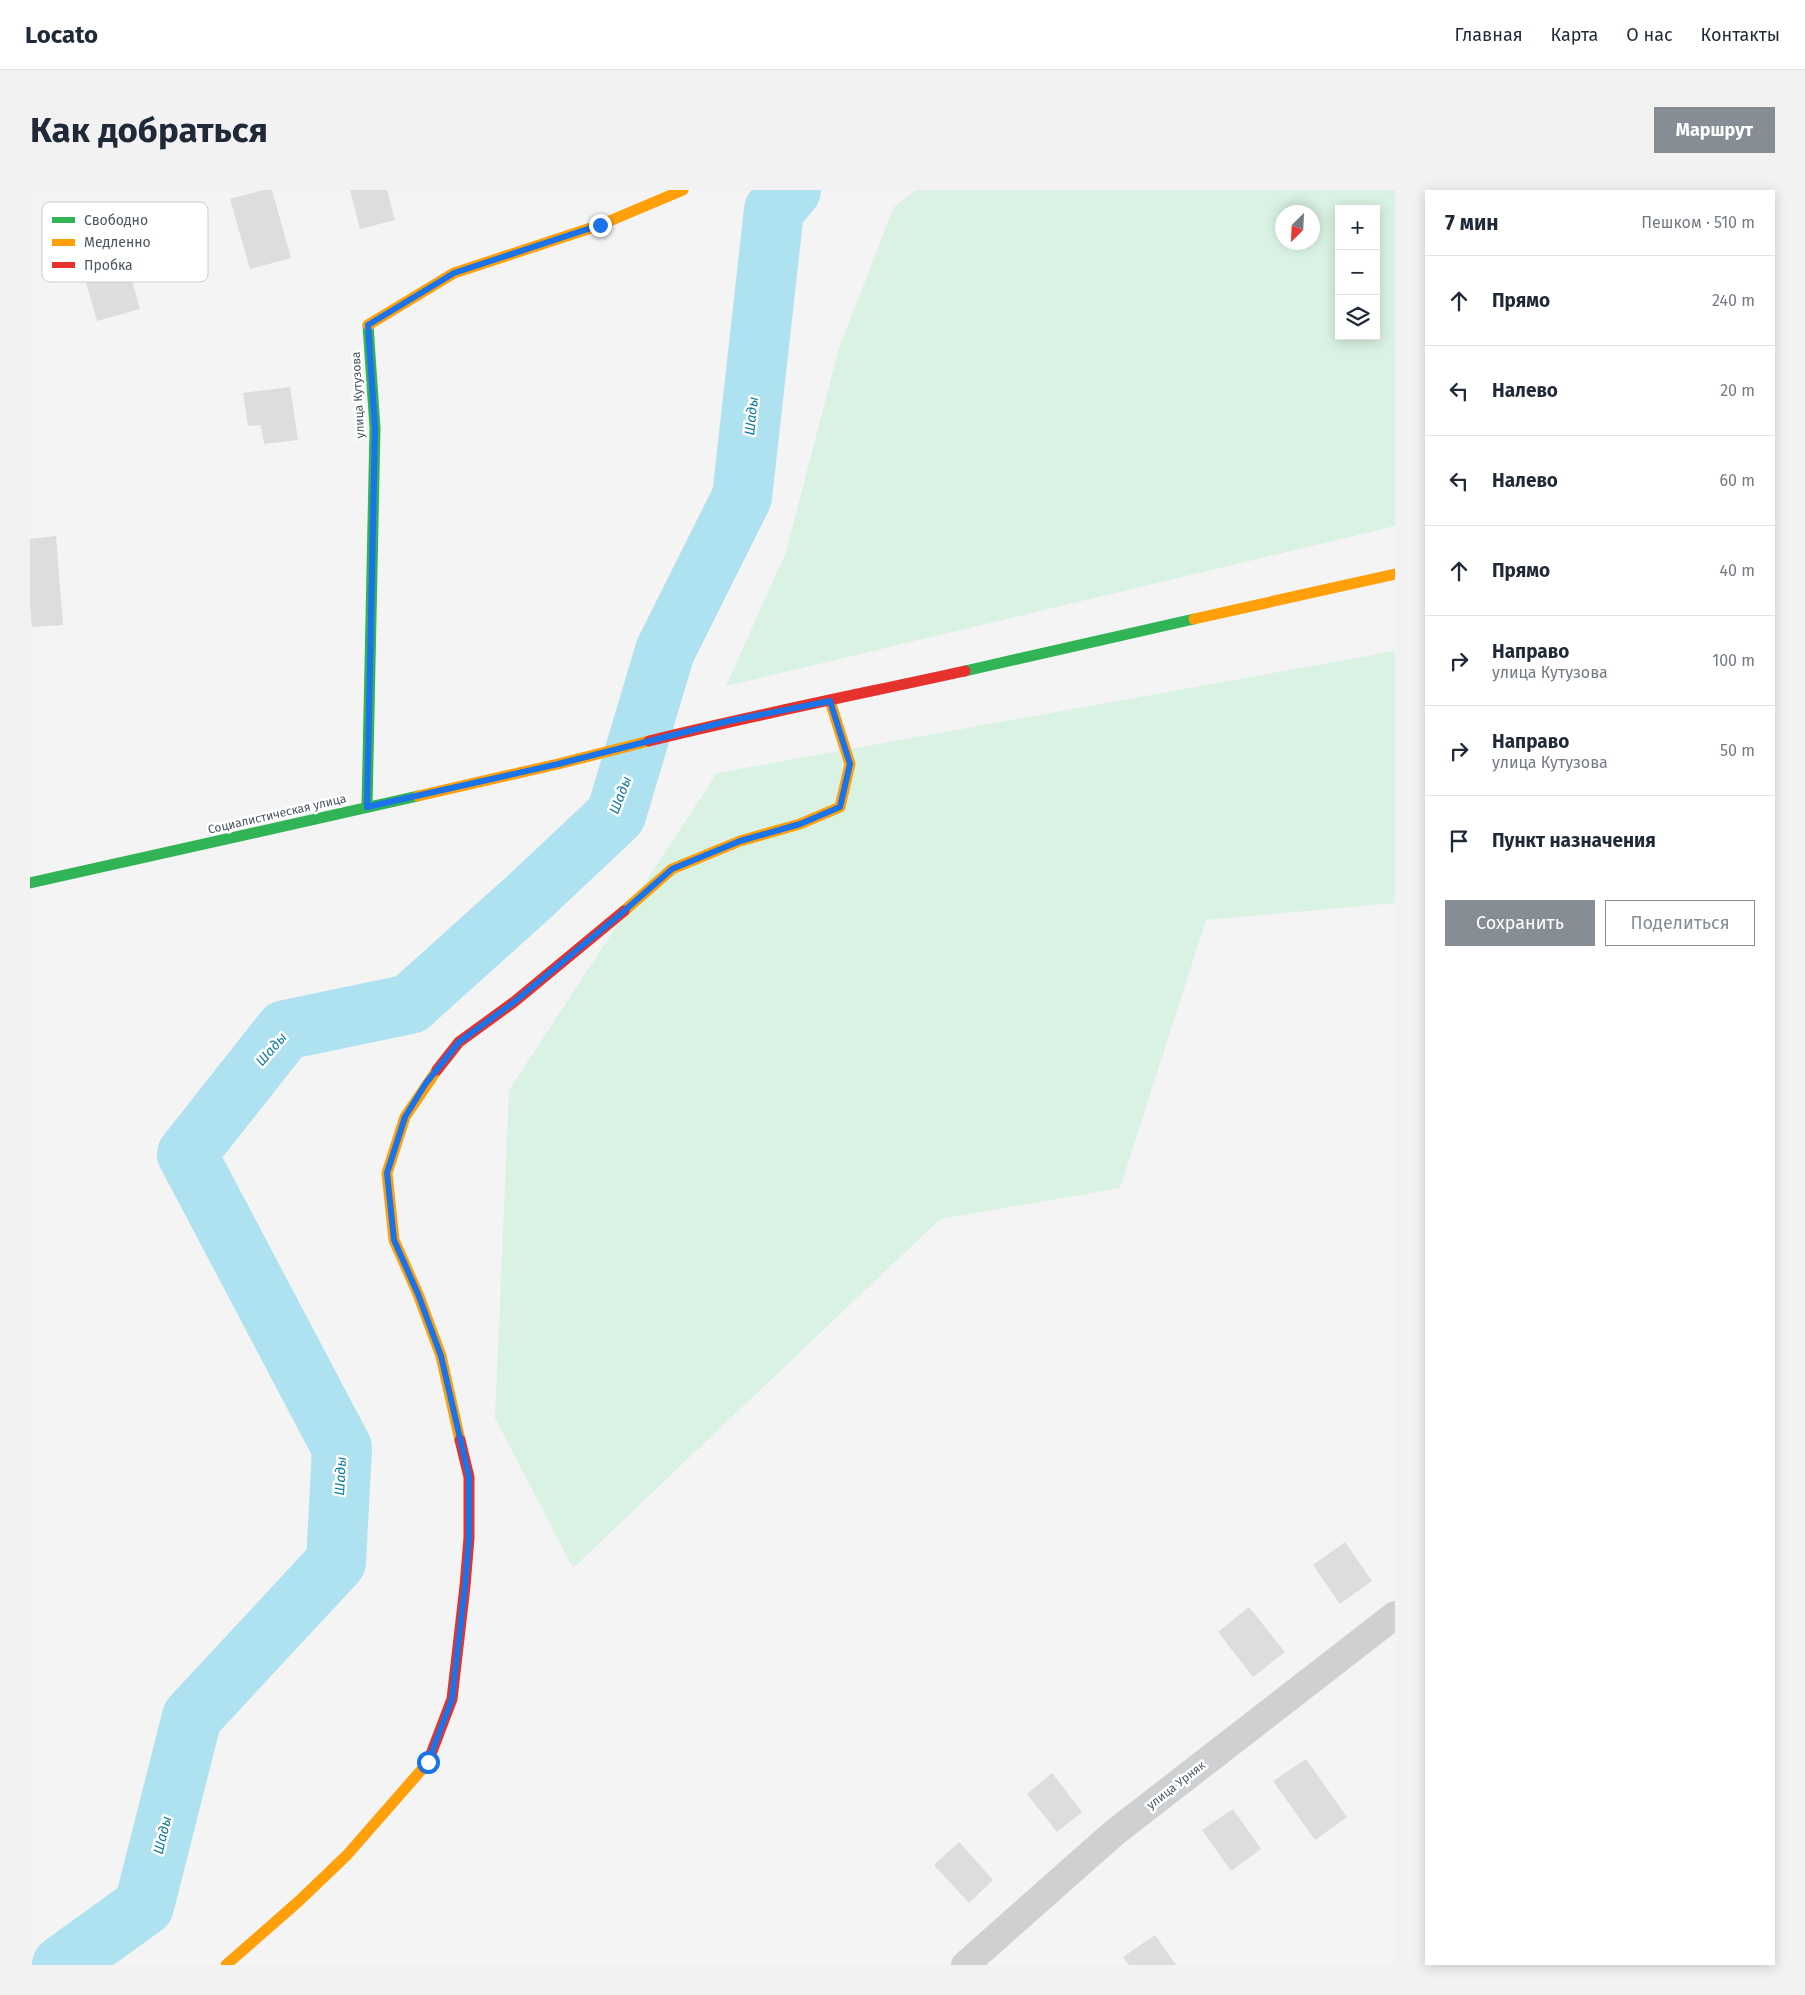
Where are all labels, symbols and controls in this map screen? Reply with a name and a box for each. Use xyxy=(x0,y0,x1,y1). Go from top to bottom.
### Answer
text: Locato xyxy=(25,21,98,49)
text: Главная xyxy=(1455,24,1523,46)
text: Карта xyxy=(1551,24,1598,46)
text: О нас xyxy=(1626,24,1673,46)
text: Контакты xyxy=(1701,24,1780,46)
button: Маршрут xyxy=(1654,107,1775,153)
text: Как добраться xyxy=(30,109,268,151)
legend xyxy=(42,202,208,282)
north arrow xyxy=(1275,205,1320,250)
map controls xyxy=(1335,205,1380,340)
button: + xyxy=(1335,205,1380,250)
text: 7 мин xyxy=(1445,210,1499,236)
text: Свободно xyxy=(84,212,148,229)
text: Пешком · 510 m xyxy=(1641,213,1755,232)
route end xyxy=(589,214,612,237)
text: Медленно xyxy=(84,234,151,251)
button: − xyxy=(1335,250,1380,295)
text: Пробка xyxy=(84,257,133,274)
icon: ahead xyxy=(1445,287,1473,315)
text: Прямо xyxy=(1492,289,1550,312)
text: 240 m xyxy=(1712,291,1755,310)
button: layers xyxy=(1335,295,1380,340)
street label: улица Кутузова xyxy=(349,351,367,439)
icon: left xyxy=(1445,377,1473,405)
text: Налево xyxy=(1492,379,1558,402)
text: 20 m xyxy=(1720,381,1755,400)
water label: Шады xyxy=(741,396,762,436)
icon: left xyxy=(1445,467,1473,495)
text: Налево xyxy=(1492,469,1558,492)
text: 60 m xyxy=(1720,471,1755,490)
icon: ahead xyxy=(1445,557,1473,585)
text: Прямо xyxy=(1492,559,1550,582)
text: 40 m xyxy=(1720,561,1755,580)
text: Направо xyxy=(1492,640,1569,663)
icon: right xyxy=(1445,647,1473,675)
text: 100 m xyxy=(1712,651,1755,670)
text: улица Кутузова xyxy=(1492,663,1608,682)
text: Направо xyxy=(1492,730,1569,753)
icon: right xyxy=(1445,737,1473,765)
text: 50 m xyxy=(1720,741,1755,760)
text: улица Кутузова xyxy=(1492,753,1608,772)
water label: Шады xyxy=(606,774,635,816)
street label: Социалистическая улица xyxy=(207,791,347,837)
icon: arrive xyxy=(1445,827,1473,855)
text: Пункт назначения xyxy=(1492,829,1656,852)
button: Сохранить xyxy=(1445,900,1595,946)
button: Поделиться xyxy=(1605,900,1755,946)
water label: Шады xyxy=(252,1029,291,1070)
water label: Шады xyxy=(331,1456,350,1496)
route start xyxy=(417,1751,440,1774)
street label: улица Урняк xyxy=(1144,1757,1209,1812)
water label: Шады xyxy=(150,1814,175,1856)

